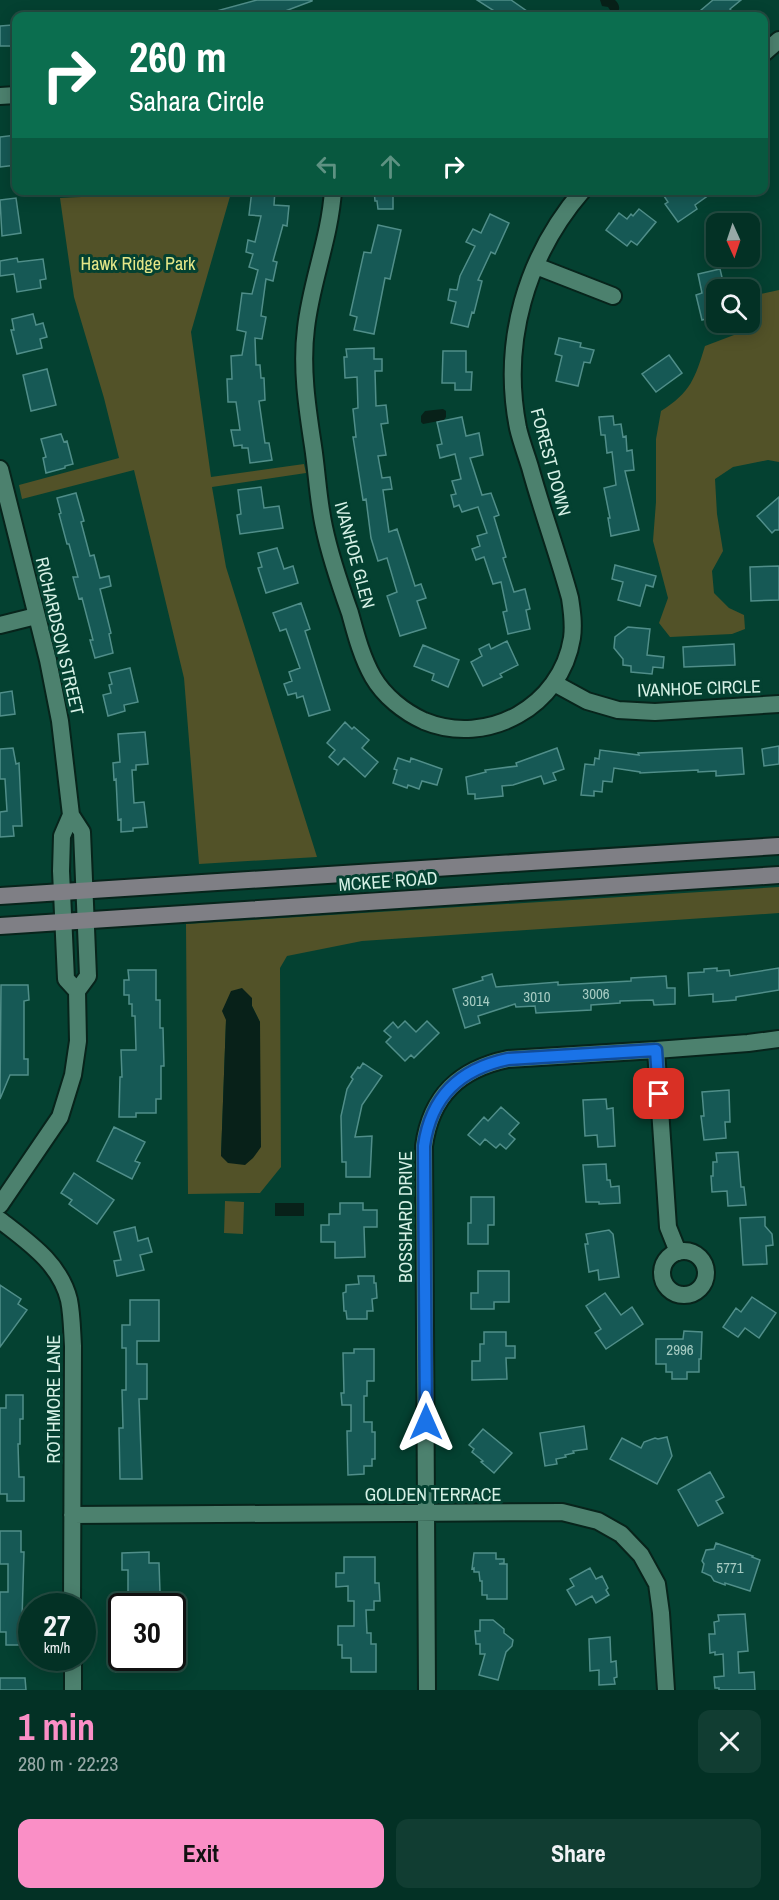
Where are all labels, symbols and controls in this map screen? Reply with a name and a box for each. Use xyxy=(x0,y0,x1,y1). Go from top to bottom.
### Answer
text: 260 m xyxy=(129,29,227,85)
icon: right xyxy=(30,36,108,114)
text: Sahara Circle xyxy=(129,83,264,119)
icon: left xyxy=(311,150,344,183)
icon: ahead xyxy=(374,150,407,183)
icon: right xyxy=(437,150,470,183)
north arrow xyxy=(706,213,760,267)
map controls xyxy=(706,213,760,333)
park label: Hawk Ridge Park xyxy=(81,251,196,276)
button: search xyxy=(706,279,760,333)
street label: FOREST DOWN xyxy=(525,405,577,519)
street label: IVANHOE GLEN xyxy=(329,499,381,611)
street label: RICHARDSON STREET xyxy=(30,554,90,718)
street label: IVANHOE CIRCLE xyxy=(637,673,761,703)
street label: MCKEE ROAD xyxy=(338,865,438,897)
house number: 3006 xyxy=(582,983,610,1004)
house number: 3010 xyxy=(523,986,551,1007)
house number: 3014 xyxy=(462,990,490,1011)
pin xyxy=(633,1068,684,1119)
icon: arrive xyxy=(642,1077,675,1110)
street label: BOSSHARD DRIVE xyxy=(393,1151,418,1283)
street label: ROTHMORE LANE xyxy=(41,1335,66,1463)
house number: 2996 xyxy=(666,1339,694,1360)
position arrow xyxy=(394,1390,458,1454)
street label: GOLDEN TERRACE xyxy=(365,1482,501,1507)
house number: 5771 xyxy=(716,1557,744,1578)
speed limit sign: 30 xyxy=(108,1593,186,1671)
text: 27 xyxy=(43,1605,71,1645)
text: km/h xyxy=(44,1637,70,1658)
text: 1 min xyxy=(18,1703,95,1751)
button: close xyxy=(698,1710,761,1773)
text: 280 m · 22:23 xyxy=(18,1750,118,1777)
button: Exit xyxy=(18,1819,384,1888)
button: Share xyxy=(396,1819,761,1888)

